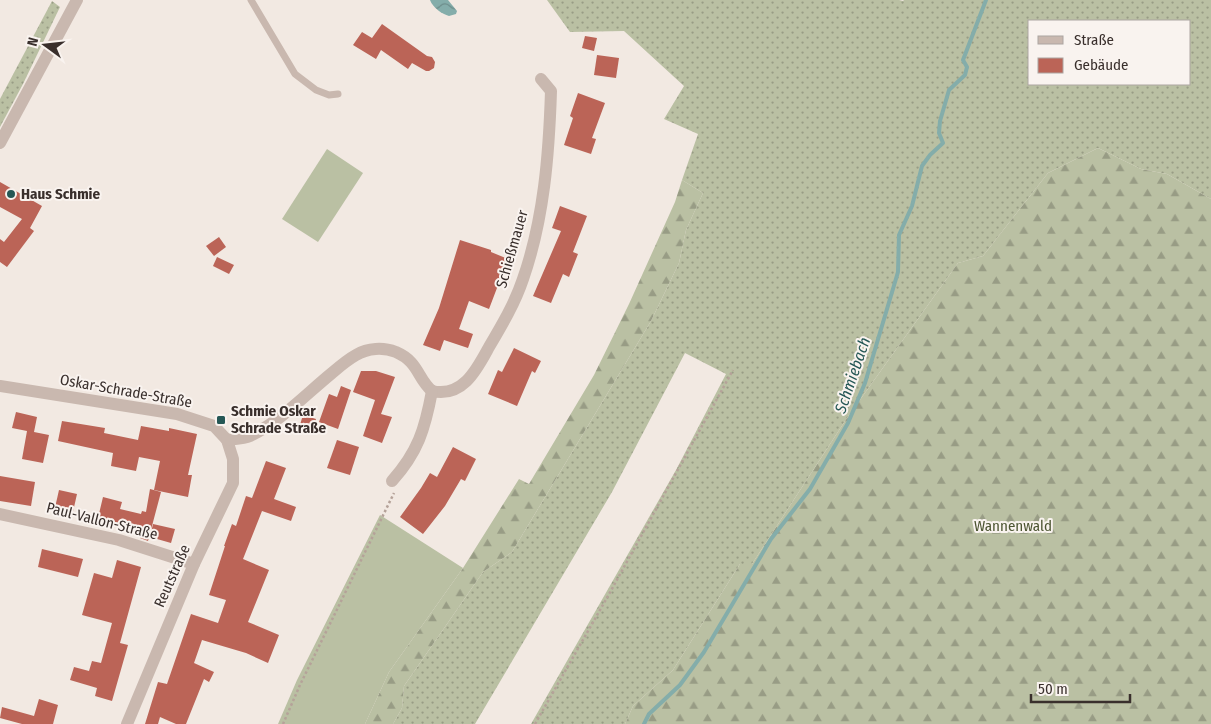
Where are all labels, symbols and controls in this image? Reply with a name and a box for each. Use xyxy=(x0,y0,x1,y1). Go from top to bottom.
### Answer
north arrow xyxy=(20,20,70,70)
legend xyxy=(1028,20,1191,85)
text: Straße xyxy=(1074,31,1114,49)
text: N xyxy=(24,36,42,48)
text: Gebäude xyxy=(1074,56,1129,74)
place label: Haus Schmie xyxy=(21,185,100,203)
marker: Haus Schmie xyxy=(5,188,17,200)
street label: Schießmauer xyxy=(492,207,532,290)
water label: Schmiebach xyxy=(830,335,874,416)
street label: Oskar-Schrade-Straße xyxy=(59,371,193,411)
place label: Schmie Oskar Schrade Straße xyxy=(231,402,326,437)
marker: Schmie Oskar Schrade Straße xyxy=(215,414,227,426)
street label: Paul-Vallon-Straße xyxy=(45,498,159,544)
park label: Wannenwald xyxy=(974,517,1052,535)
street label: Reutstraße xyxy=(150,542,194,610)
scale bar xyxy=(1031,672,1130,704)
text: 50 m xyxy=(1038,680,1068,698)

